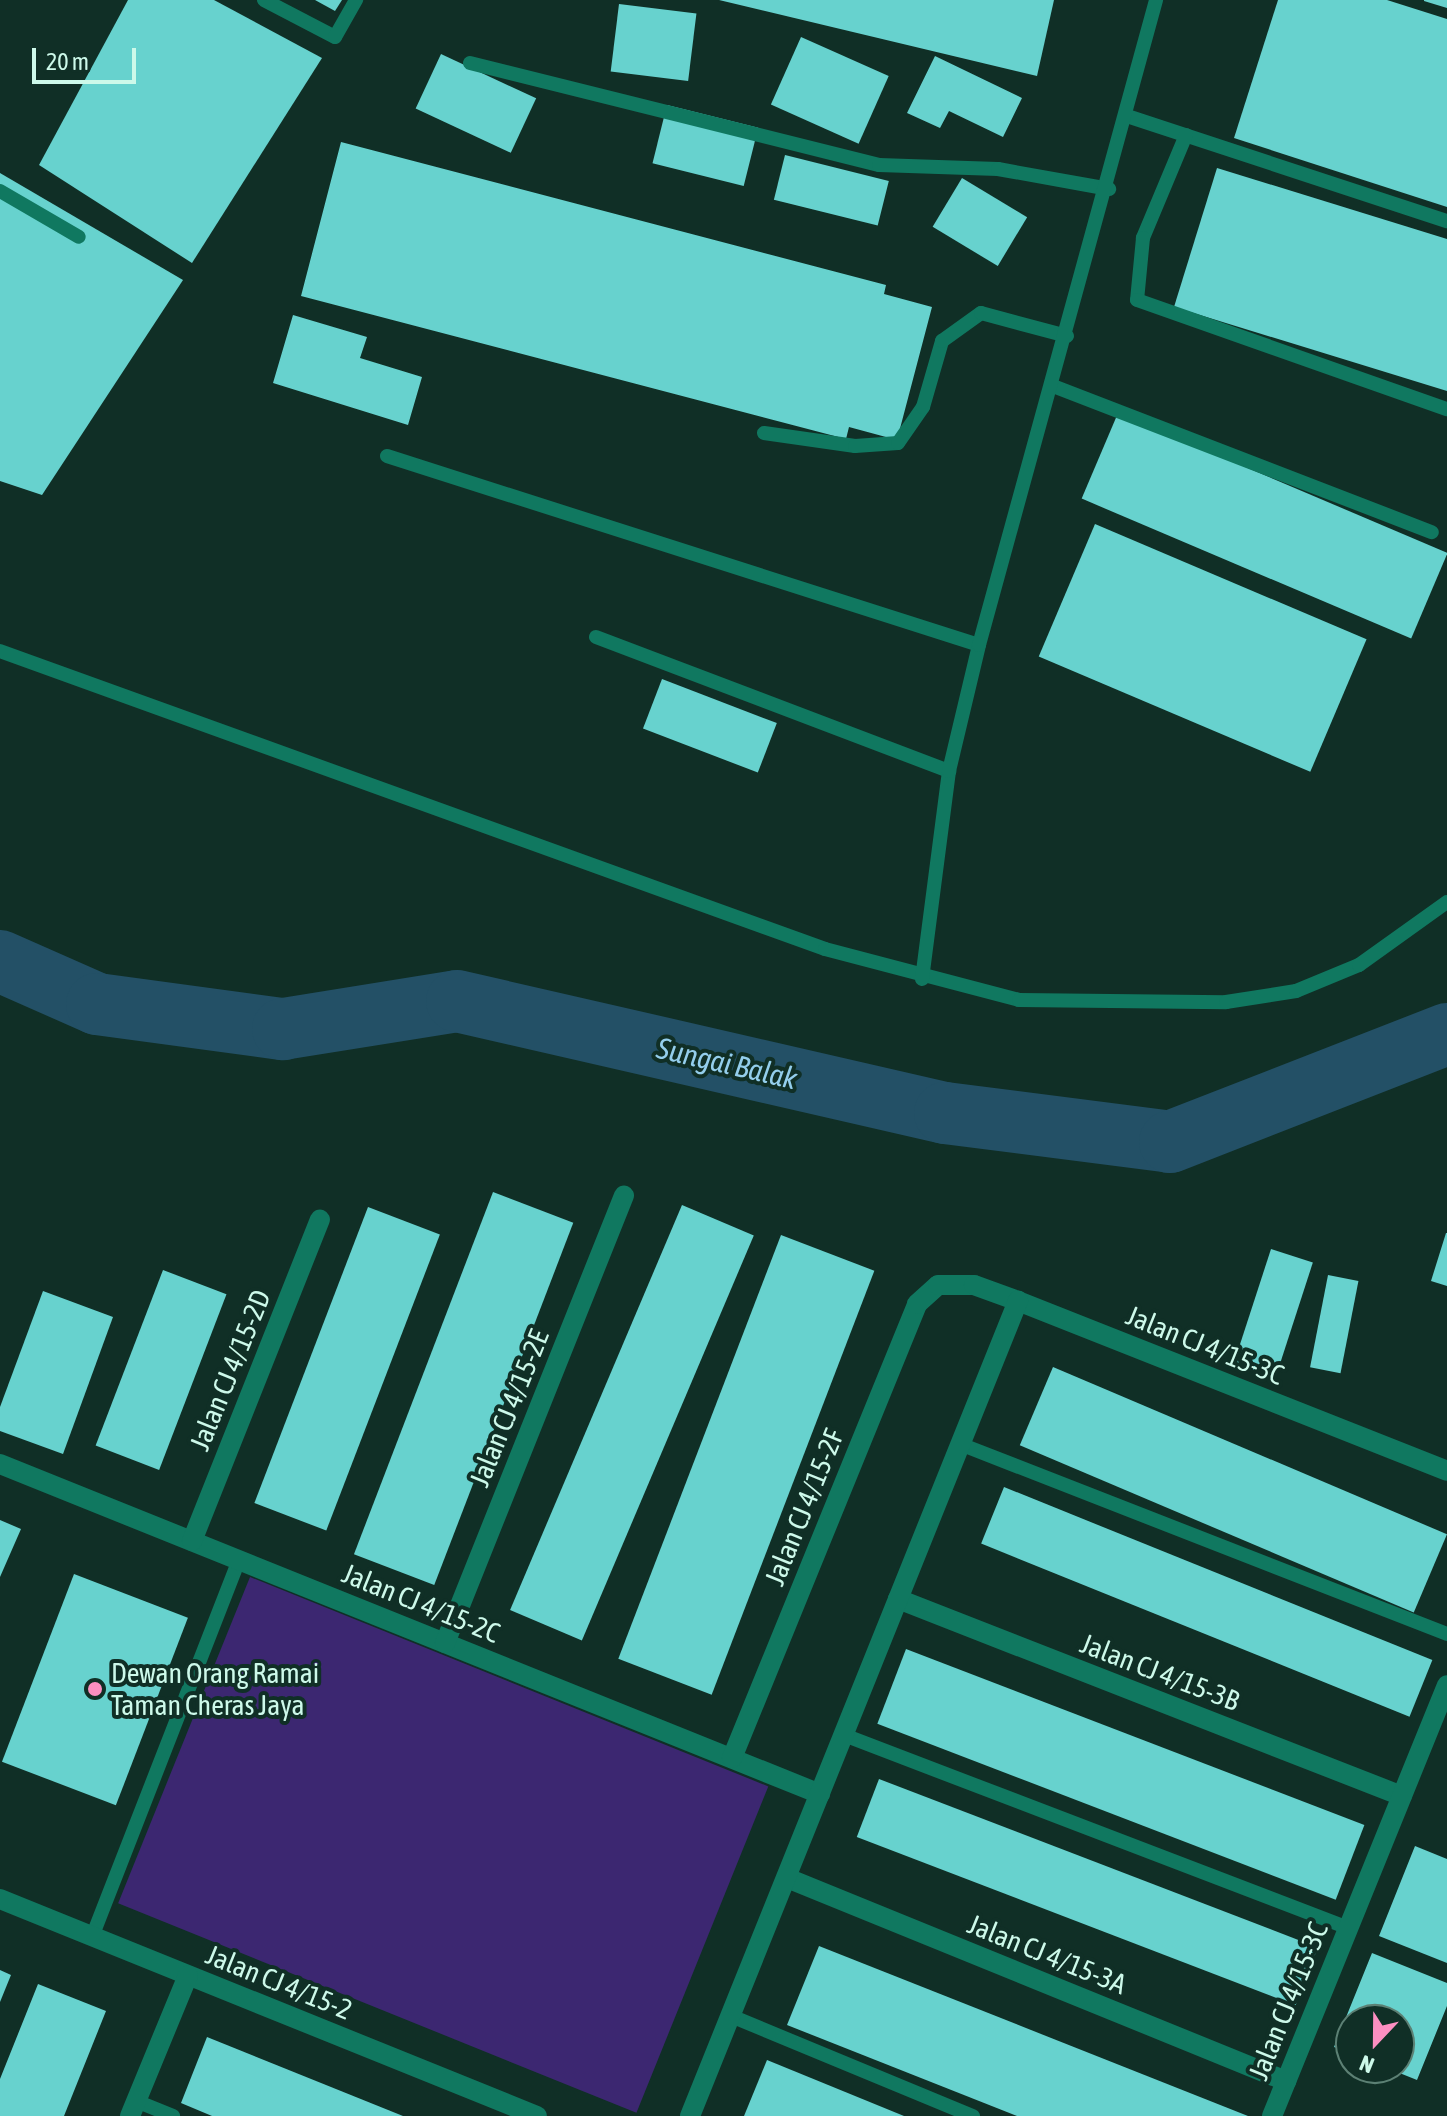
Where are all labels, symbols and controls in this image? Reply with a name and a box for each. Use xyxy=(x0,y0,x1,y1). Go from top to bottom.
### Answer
scale bar xyxy=(36,32,140,82)
text: 20 m xyxy=(46,48,89,75)
water label: Sungai Balak xyxy=(653,1029,801,1097)
street label: Jalan CJ 4/15-2D xyxy=(183,1285,277,1455)
street label: Jalan CJ 4/15-3C xyxy=(1121,1298,1289,1392)
street label: Jalan CJ 4/15-2E xyxy=(462,1325,556,1491)
street label: Jalan CJ 4/15-2F xyxy=(757,1424,851,1590)
street label: Jalan CJ 4/15-2C xyxy=(337,1556,505,1650)
street label: Jalan CJ 4/15-3B xyxy=(1076,1626,1244,1718)
place label: Dewan Orang Ramai Taman Cheras Jaya xyxy=(111,1656,319,1722)
marker: Dewan Orang Ramai Taman Cheras Jaya xyxy=(86,1680,104,1698)
street label: Jalan CJ 4/15-3A xyxy=(963,1907,1131,2001)
street label: Jalan CJ 4/15-3C xyxy=(1241,1917,1335,2085)
street label: Jalan CJ 4/15-2 xyxy=(201,1938,357,2026)
north arrow xyxy=(1335,2004,1415,2084)
text: N xyxy=(1356,2050,1378,2079)

